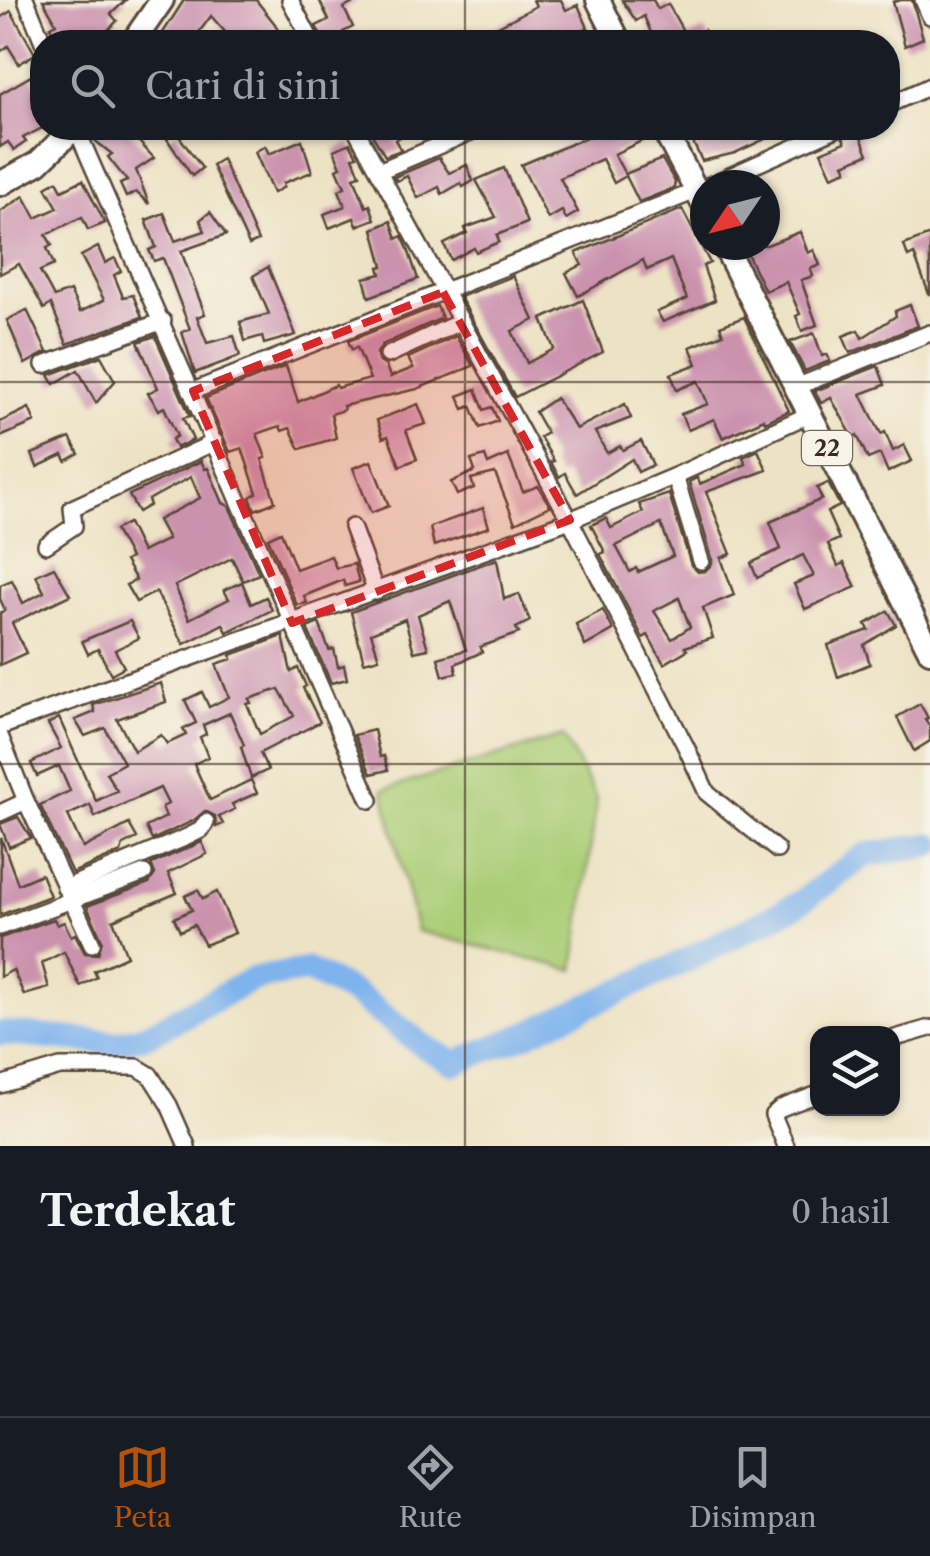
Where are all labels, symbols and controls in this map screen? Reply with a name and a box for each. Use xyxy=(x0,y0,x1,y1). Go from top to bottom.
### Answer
search box xyxy=(30,30,900,140)
icon: search xyxy=(65,58,120,113)
text: Cari di sini xyxy=(145,62,340,109)
north arrow xyxy=(690,170,780,260)
road number: 22 xyxy=(802,431,852,465)
map controls xyxy=(810,1026,900,1116)
button: layers xyxy=(810,1026,900,1116)
text: Terdekat xyxy=(40,1185,235,1237)
text: 0 hasil xyxy=(791,1192,890,1231)
tab: Peta xyxy=(114,1440,172,1534)
tab: Rute xyxy=(399,1440,462,1534)
tab: Disimpan xyxy=(689,1440,817,1534)

